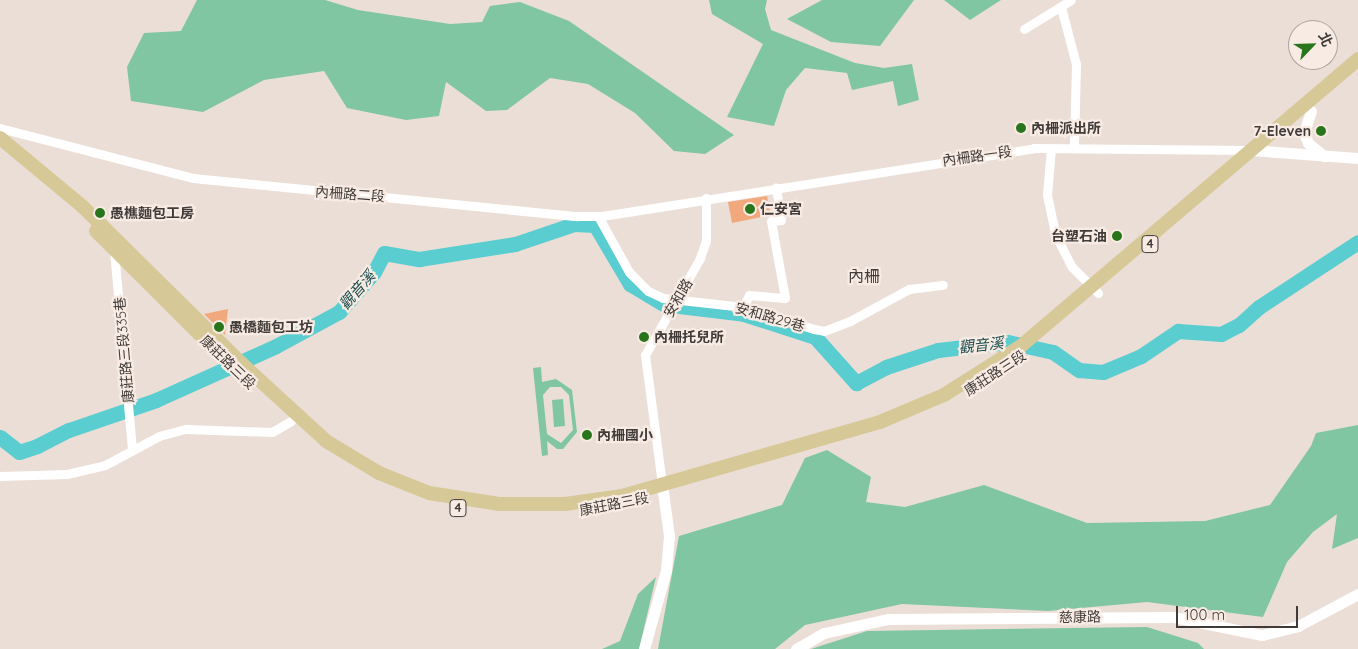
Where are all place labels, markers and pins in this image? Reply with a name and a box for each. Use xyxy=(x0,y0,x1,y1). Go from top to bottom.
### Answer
place label: 內柵派出所 xyxy=(1031,120,1101,136)
marker: 內柵派出所 xyxy=(1015,122,1027,134)
place label: 7-Eleven xyxy=(1254,123,1311,139)
marker: 7-Eleven xyxy=(1315,125,1327,137)
place label: 仁安宮 xyxy=(760,201,802,217)
marker: 仁安宮 xyxy=(744,203,756,215)
place label: 愚樵麵包工房 xyxy=(110,205,194,221)
marker: 愚樵麵包工房 xyxy=(94,207,106,219)
place label: 台塑石油 xyxy=(1051,228,1107,244)
marker: 台塑石油 xyxy=(1111,230,1123,242)
place label: 愚橋麵包工坊 xyxy=(229,319,313,335)
marker: 愚橋麵包工坊 xyxy=(213,321,225,333)
place label: 內柵托兒所 xyxy=(654,329,724,345)
marker: 內柵托兒所 xyxy=(638,331,650,343)
place label: 內柵國小 xyxy=(597,427,653,443)
marker: 內柵國小 xyxy=(581,429,593,441)

